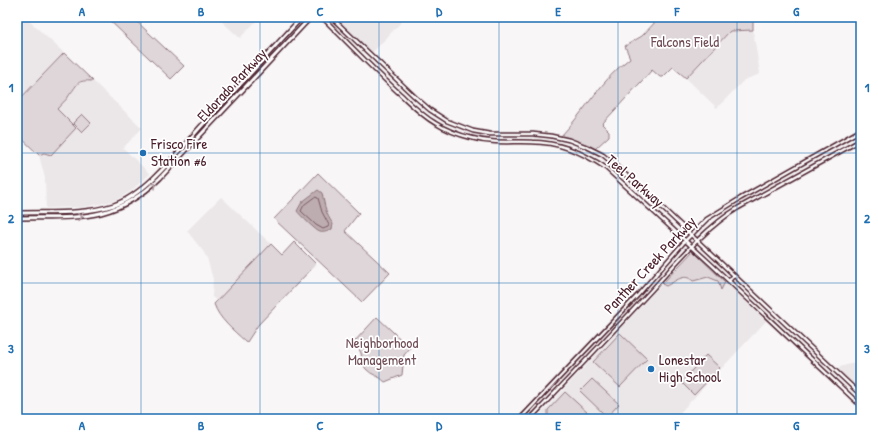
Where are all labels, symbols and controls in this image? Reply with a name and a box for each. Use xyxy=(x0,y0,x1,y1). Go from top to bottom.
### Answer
text: A xyxy=(79,2,86,20)
text: B xyxy=(198,2,205,20)
text: C xyxy=(316,2,324,20)
text: D xyxy=(436,2,443,20)
text: E xyxy=(555,2,561,20)
text: F xyxy=(674,2,681,20)
text: G xyxy=(793,2,800,20)
park label: Falcons Field xyxy=(650,31,719,52)
street label: Eldorado Parkway xyxy=(192,43,271,126)
text: 1 xyxy=(9,78,14,96)
text: 1 xyxy=(865,78,870,96)
place label: Frisco Fire Station #6 xyxy=(150,133,208,171)
marker: Frisco Fire Station #6 xyxy=(138,148,148,158)
street label: Teel Parkway xyxy=(602,150,669,212)
one-way arrow xyxy=(149,182,157,190)
text: 2 xyxy=(8,209,15,227)
text: 2 xyxy=(864,209,871,227)
street label: Panther Creek Parkway xyxy=(599,211,700,318)
one-way arrow xyxy=(77,212,83,221)
park label: Neighborhood Management xyxy=(346,332,418,370)
text: 3 xyxy=(8,339,14,357)
text: 3 xyxy=(864,339,870,357)
place label: Lonestar High School xyxy=(659,349,721,387)
marker: Lonestar High School xyxy=(646,364,656,374)
text: A xyxy=(79,416,86,434)
text: B xyxy=(198,416,205,434)
text: C xyxy=(316,416,324,434)
text: D xyxy=(436,416,443,434)
text: E xyxy=(555,416,561,434)
text: F xyxy=(674,416,681,434)
text: G xyxy=(793,416,800,434)

